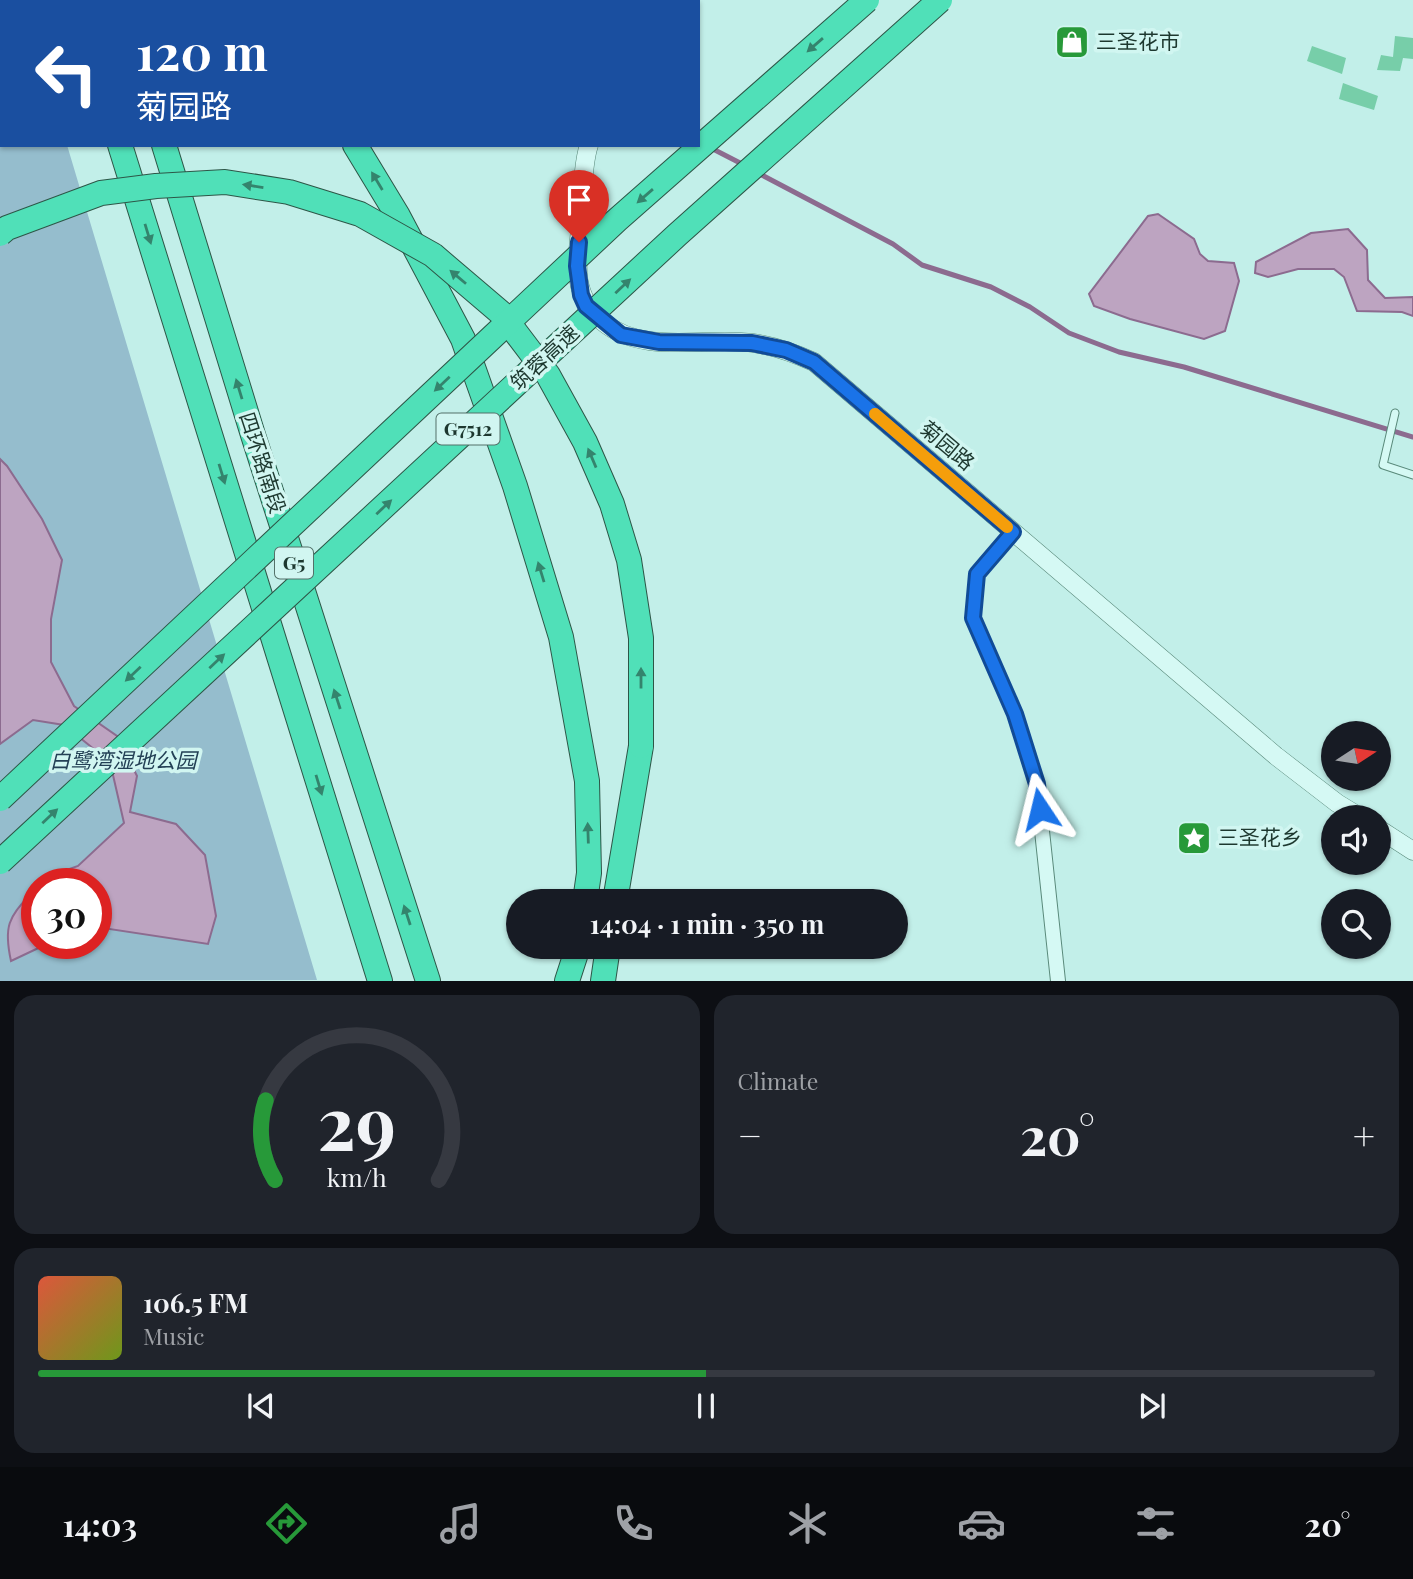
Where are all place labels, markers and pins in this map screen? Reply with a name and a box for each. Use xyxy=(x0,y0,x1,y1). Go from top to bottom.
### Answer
shop icon: 三圣花市 xyxy=(1053,23,1091,61)
place label: 三圣花市 xyxy=(1096,26,1180,54)
pin xyxy=(549,170,609,242)
place icon: 三圣花乡 xyxy=(1175,819,1213,857)
place label: 三圣花乡 xyxy=(1218,822,1302,850)

